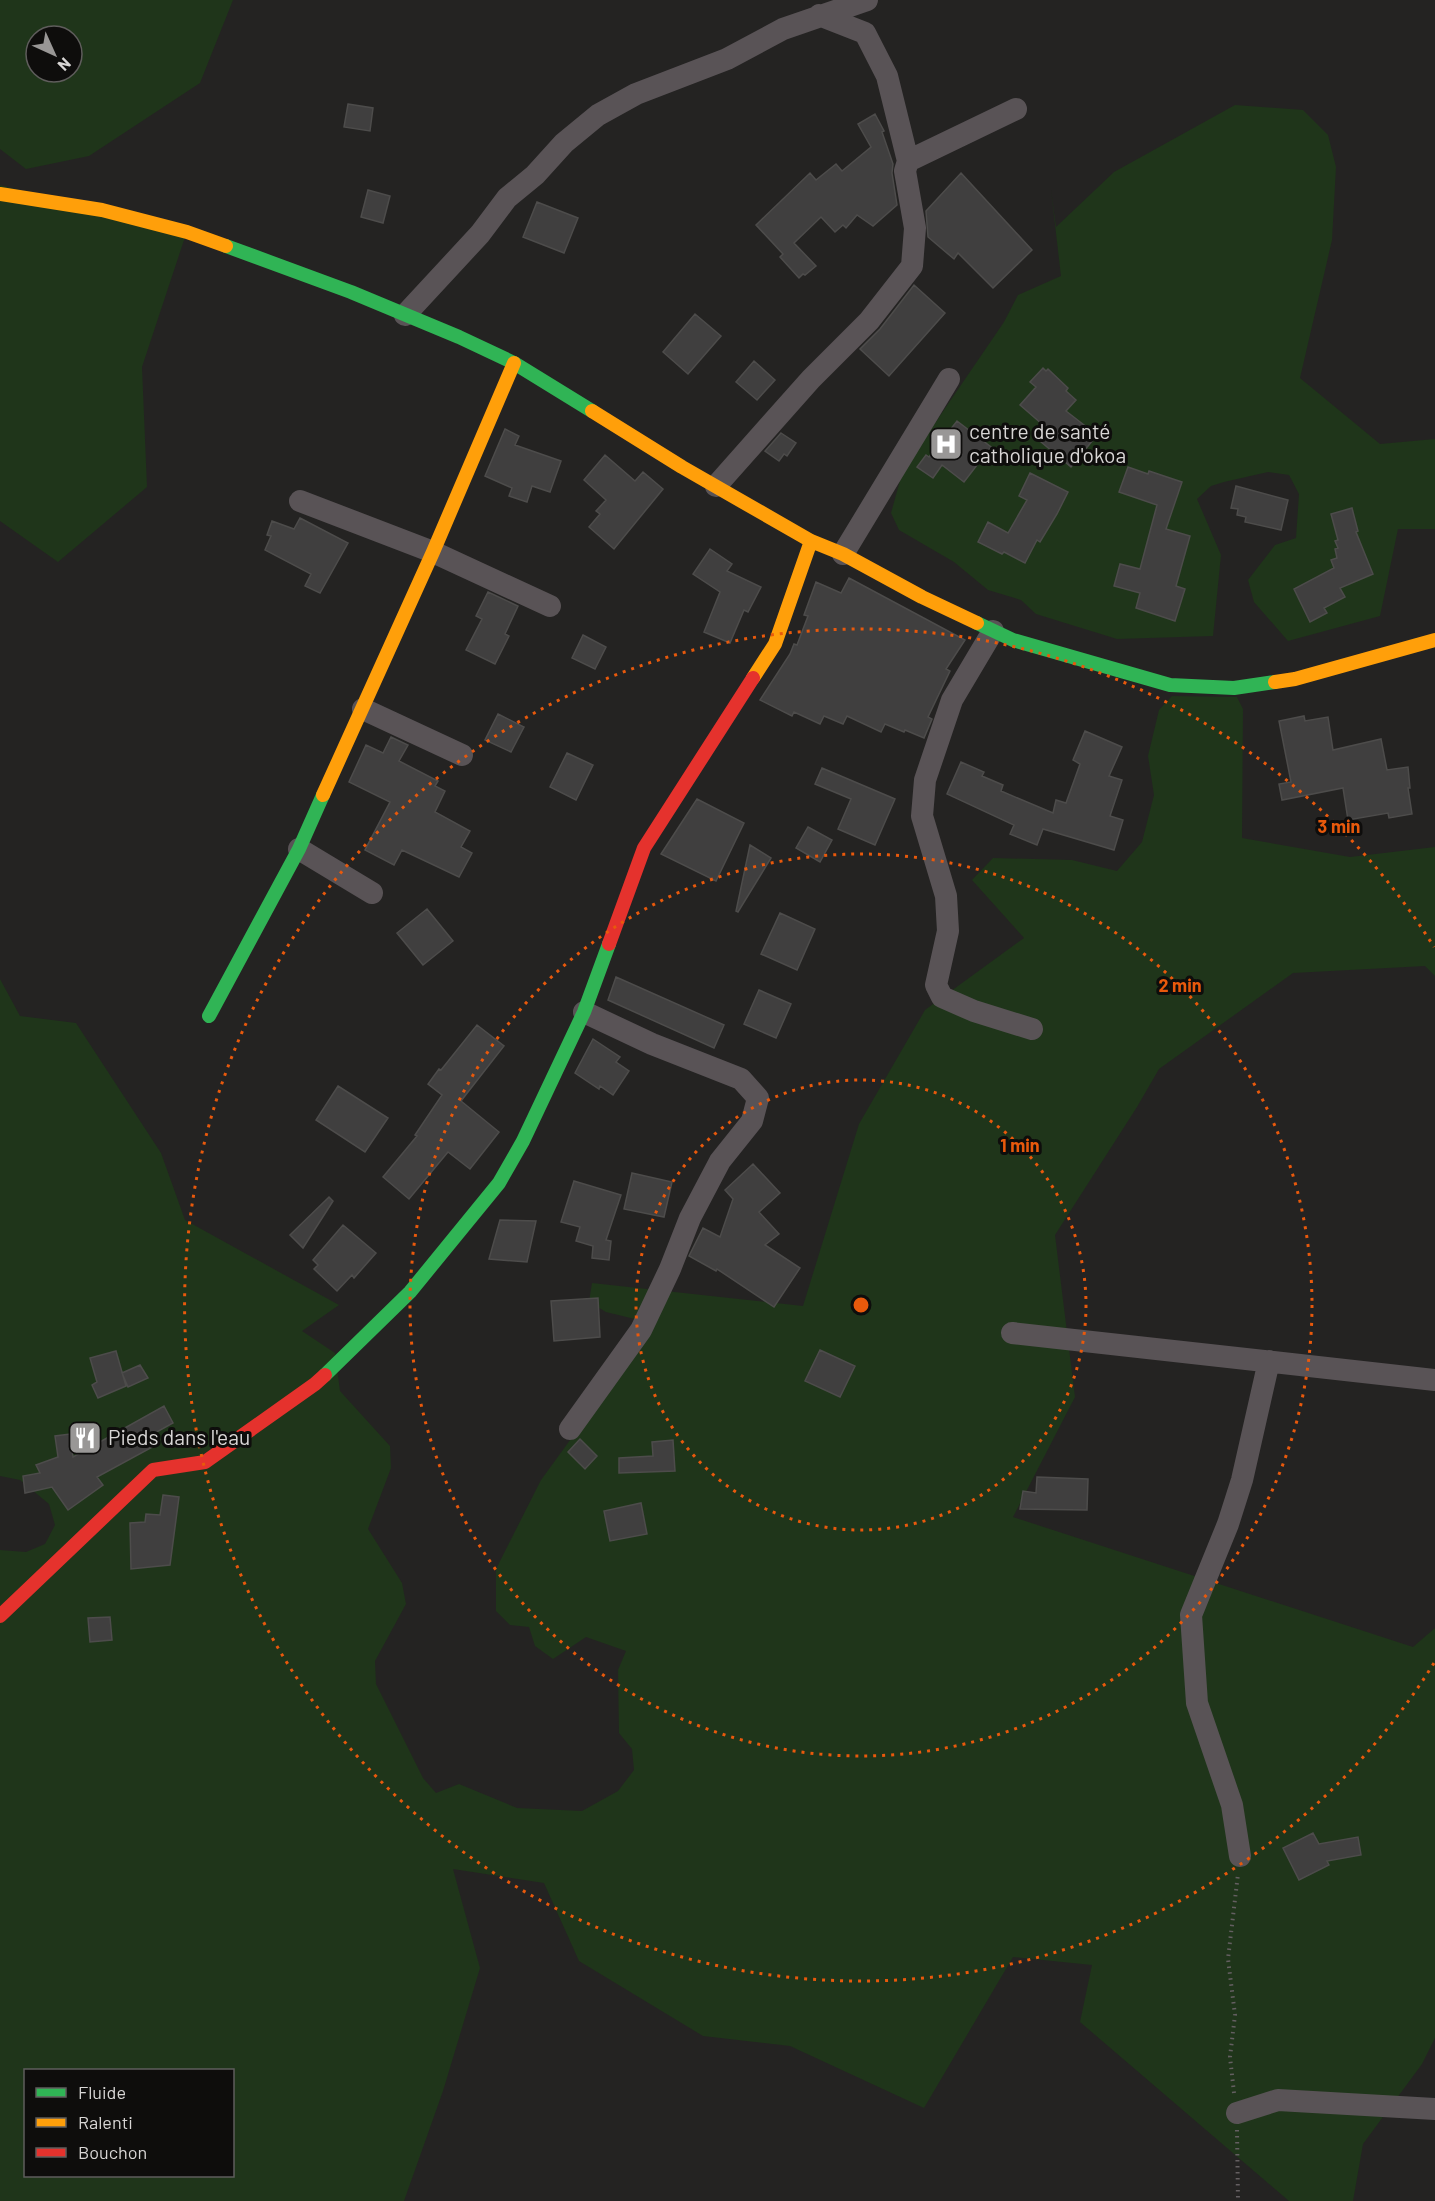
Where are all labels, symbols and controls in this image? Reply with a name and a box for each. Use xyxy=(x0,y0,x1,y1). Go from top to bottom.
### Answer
north arrow xyxy=(24,24,84,84)
text: N xyxy=(54,54,75,75)
place label: centre de santé catholique d'okoa xyxy=(969,418,1126,467)
hospital icon: centre de santé catholique d'okoa xyxy=(928,426,964,462)
text: 3 min xyxy=(1318,815,1360,837)
text: 2 min xyxy=(1158,974,1202,996)
text: 1 min xyxy=(1000,1134,1040,1156)
centre of rings xyxy=(851,1295,871,1315)
restaurant icon: Pieds dans l'eau xyxy=(67,1420,103,1456)
place label: Pieds dans l'eau xyxy=(108,1424,250,1449)
legend xyxy=(24,2069,234,2177)
text: Fluide xyxy=(78,2081,126,2103)
text: Ralenti xyxy=(78,2111,133,2133)
text: Bouchon xyxy=(78,2141,147,2163)

